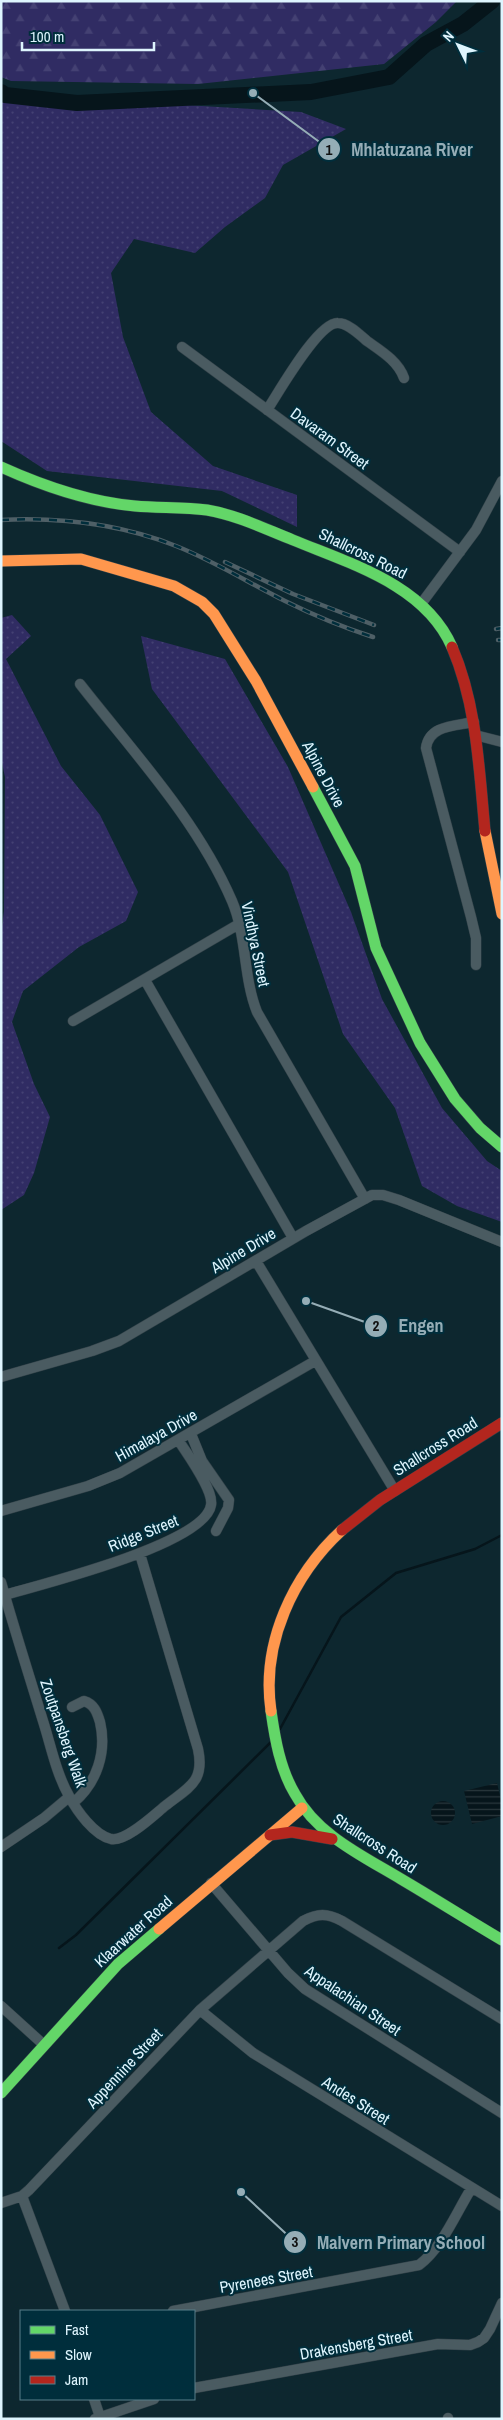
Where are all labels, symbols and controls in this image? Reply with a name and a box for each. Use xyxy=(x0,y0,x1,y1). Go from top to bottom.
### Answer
scale bar xyxy=(22,20,155,52)
north arrow xyxy=(433,20,483,70)
text: 100 m xyxy=(30,26,64,47)
text: N xyxy=(439,27,458,45)
callout: Mhlatuzana River xyxy=(316,133,483,166)
text: Mhlatuzana River xyxy=(351,137,473,162)
text: 1 xyxy=(326,139,333,160)
street label: Davaram Street xyxy=(286,402,374,474)
street label: Shallcross Road xyxy=(315,522,411,584)
street label: Alpine Drive xyxy=(297,736,351,811)
street label: Vindhya Street xyxy=(236,899,276,989)
street label: Alpine Drive xyxy=(206,1222,280,1279)
callout: Engen xyxy=(363,1309,454,1342)
text: Engen xyxy=(398,1313,444,1338)
text: 2 xyxy=(373,1315,380,1336)
street label: Himalaya Drive xyxy=(111,1403,201,1467)
street label: Shallcross Road xyxy=(389,1411,481,1481)
street label: Ridge Street xyxy=(105,1509,182,1557)
street label: Zoutpansberg Walk xyxy=(35,1676,93,1791)
street label: Shallcross Road xyxy=(329,1808,421,1878)
street label: Klaarwater Road xyxy=(89,1890,177,1972)
street label: Appalachian Street xyxy=(300,1959,406,2041)
street label: Appennine Street xyxy=(80,2023,167,2114)
street label: Andes Street xyxy=(317,2070,394,2130)
callout: Malvern Primary School xyxy=(282,2226,495,2259)
text: Malvern Primary School xyxy=(317,2230,485,2255)
text: 3 xyxy=(292,2231,299,2252)
street label: Pyrenees Street xyxy=(218,2260,315,2298)
legend xyxy=(20,2310,195,2400)
text: Fast xyxy=(65,2319,89,2340)
street label: Drakensberg Street xyxy=(298,2323,414,2365)
text: Slow xyxy=(65,2344,92,2365)
text: Jam xyxy=(65,2369,88,2390)

